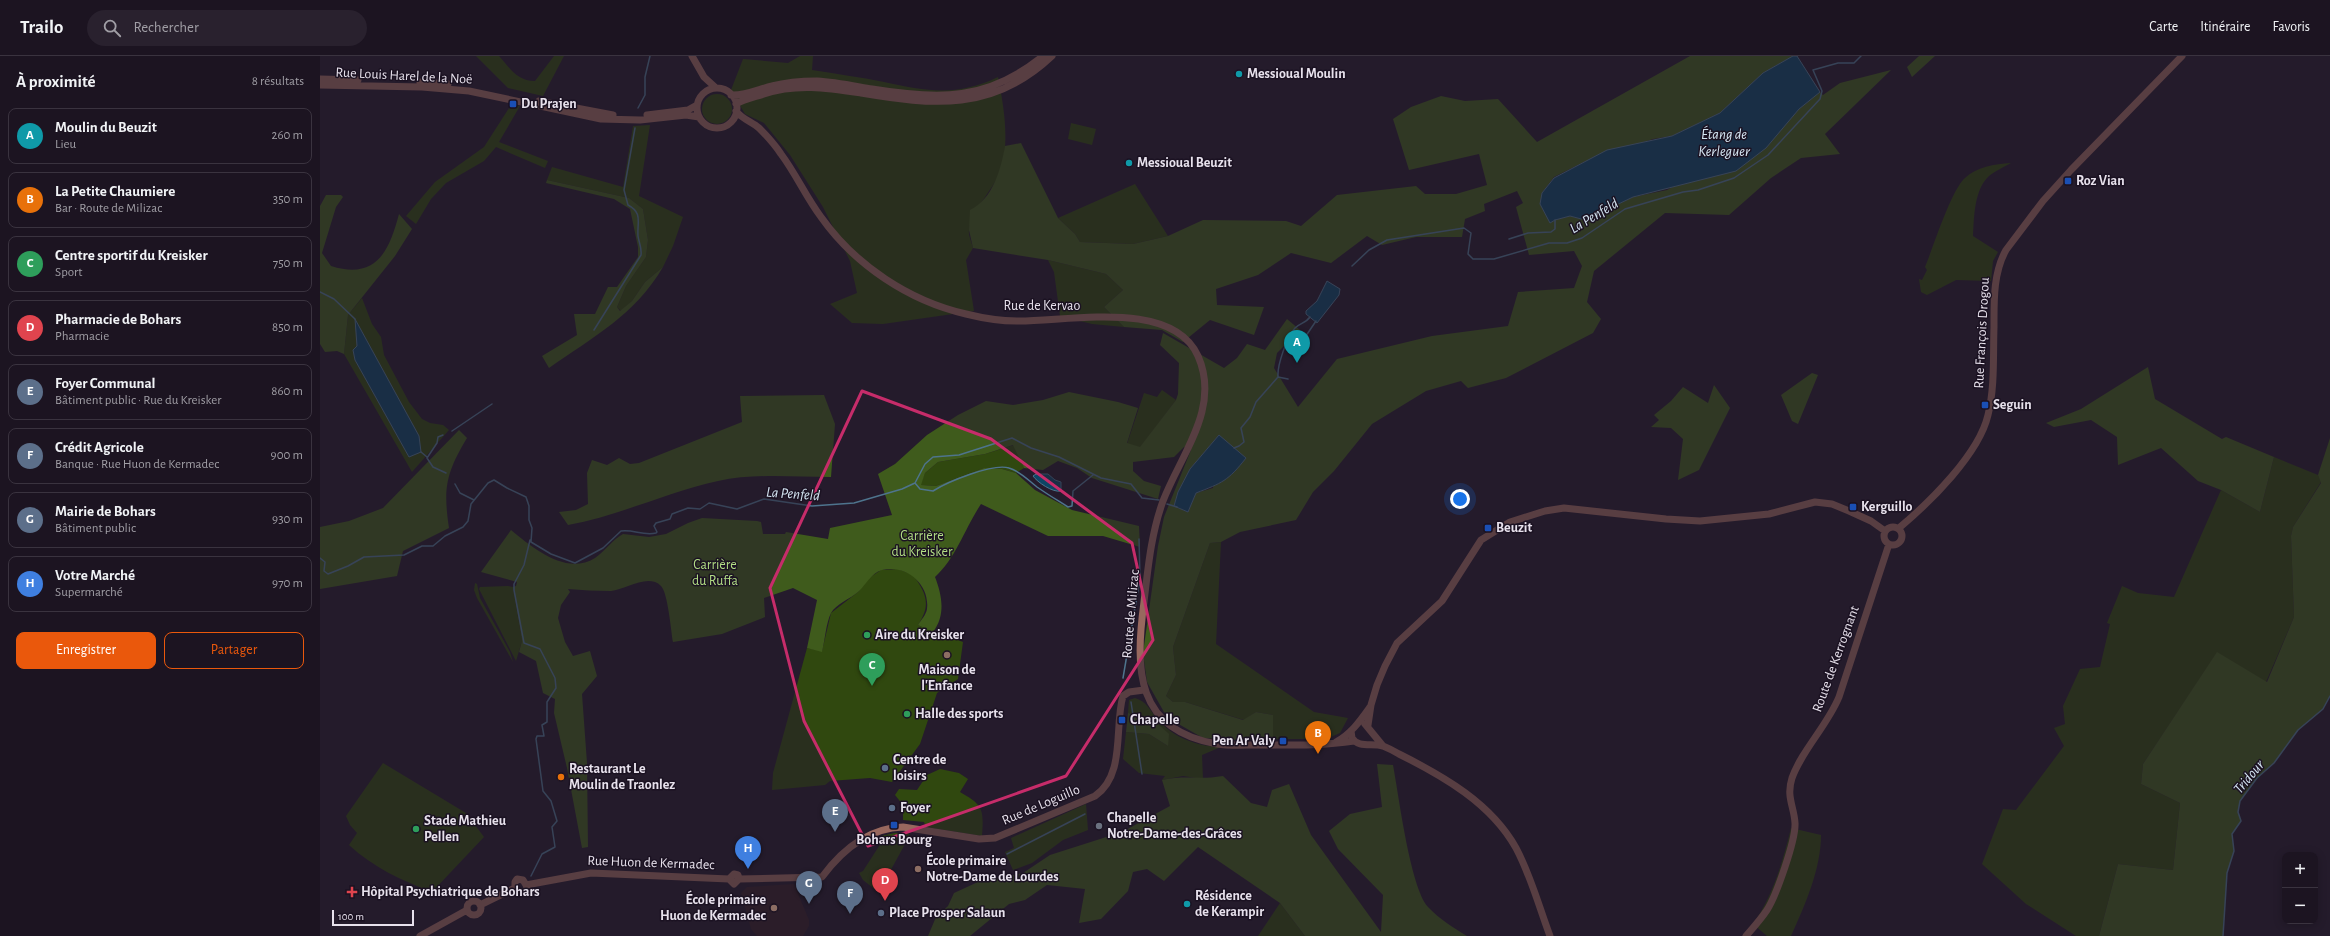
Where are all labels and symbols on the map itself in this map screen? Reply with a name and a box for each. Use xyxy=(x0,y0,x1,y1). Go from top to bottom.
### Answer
street label: Rue Louis Harel de la Noë xyxy=(335,65,473,87)
place label: Messioual Moulin xyxy=(1247,67,1346,81)
marker: Messioual Moulin xyxy=(1234,69,1244,79)
place label: Du Prajen xyxy=(521,97,577,111)
marker: Du Prajen xyxy=(508,99,518,109)
water label: Étang de Kerleguer xyxy=(1698,125,1751,159)
place label: Messioual Beuzit xyxy=(1137,156,1232,170)
marker: Messioual Beuzit xyxy=(1124,158,1134,168)
place label: Roz Vian xyxy=(2076,174,2125,188)
marker: Roz Vian xyxy=(2063,176,2073,186)
water label: La Penfeld xyxy=(1567,195,1621,236)
street label: Rue François Drogou xyxy=(1972,277,1992,389)
street label: Rue de Kervao xyxy=(1004,299,1081,313)
pin: A xyxy=(1284,330,1310,363)
place label: Seguin xyxy=(1993,398,2032,412)
marker: Seguin xyxy=(1980,400,1990,410)
water label: La Penfeld xyxy=(766,485,821,503)
your location xyxy=(1450,489,1470,509)
place label: Kerguillo xyxy=(1861,500,1913,514)
marker: Kerguillo xyxy=(1848,502,1858,512)
place label: Beuzit xyxy=(1496,521,1533,535)
marker: Beuzit xyxy=(1483,523,1493,533)
park label: Carrière du Kreisker xyxy=(892,529,953,559)
park label: Carrière du Ruffa xyxy=(692,558,739,588)
street label: Route de Milizac xyxy=(1120,568,1142,659)
street label: Route de Kerrognant xyxy=(1810,603,1862,714)
place label: Aire du Kreisker xyxy=(875,628,964,642)
marker: Aire du Kreisker xyxy=(862,630,872,640)
marker: Maison de l'Enfance xyxy=(942,650,952,660)
pin: C xyxy=(859,653,885,686)
place label: Maison de l'Enfance xyxy=(918,663,976,693)
place label: Halle des sports xyxy=(915,707,1003,721)
marker: Halle des sports xyxy=(902,709,912,719)
place label: Chapelle xyxy=(1130,713,1180,727)
marker: Chapelle xyxy=(1117,715,1127,725)
pin: B xyxy=(1305,721,1331,754)
place label: Pen Ar Valy xyxy=(1212,734,1276,748)
marker: Pen Ar Valy xyxy=(1278,736,1288,746)
place label: Centre de loisirs xyxy=(893,753,947,783)
water label: Tridour xyxy=(2231,756,2268,797)
place label: Restaurant Le Moulin de Traonlez xyxy=(569,762,675,792)
marker: Centre de loisirs xyxy=(880,763,890,773)
marker: Restaurant Le Moulin de Traonlez xyxy=(556,772,566,782)
street label: Rue de Loguillo xyxy=(1000,782,1082,828)
pin: E xyxy=(822,799,848,832)
place label: Foyer xyxy=(900,801,930,815)
marker: Foyer xyxy=(887,803,897,813)
place label: Chapelle Notre-Dame-des-Grâces xyxy=(1107,811,1242,841)
place label: Stade Mathieu Pellen xyxy=(424,814,507,844)
marker: Bohars Bourg xyxy=(889,820,899,830)
marker: Chapelle Notre-Dame-des-Grâces xyxy=(1094,821,1104,831)
marker: Stade Mathieu Pellen xyxy=(411,824,421,834)
place label: Bohars Bourg xyxy=(856,833,933,847)
pin: H xyxy=(735,836,761,869)
place label: École primaire Notre-Dame de Lourdes xyxy=(926,851,1059,884)
street label: Rue Huon de Kermadec xyxy=(587,854,715,872)
marker: École primaire Notre-Dame de Lourdes xyxy=(913,864,923,874)
pin: D xyxy=(872,868,898,901)
pin: G xyxy=(796,871,822,904)
pin: F xyxy=(837,881,863,914)
place label: Hôpital Psychiatrique de Bohars xyxy=(361,885,540,899)
marker: Hôpital Psychiatrique de Bohars xyxy=(346,886,358,898)
place label: Résidence de Kerampir xyxy=(1195,889,1264,919)
place label: École primaire Huon de Kermadec xyxy=(660,890,767,923)
marker: Résidence de Kerampir xyxy=(1182,899,1192,909)
marker: École primaire Huon de Kermadec xyxy=(769,903,779,913)
place label: Place Prosper Salaun xyxy=(889,906,1005,920)
scale bar xyxy=(332,908,414,927)
marker: Place Prosper Salaun xyxy=(876,908,886,918)

